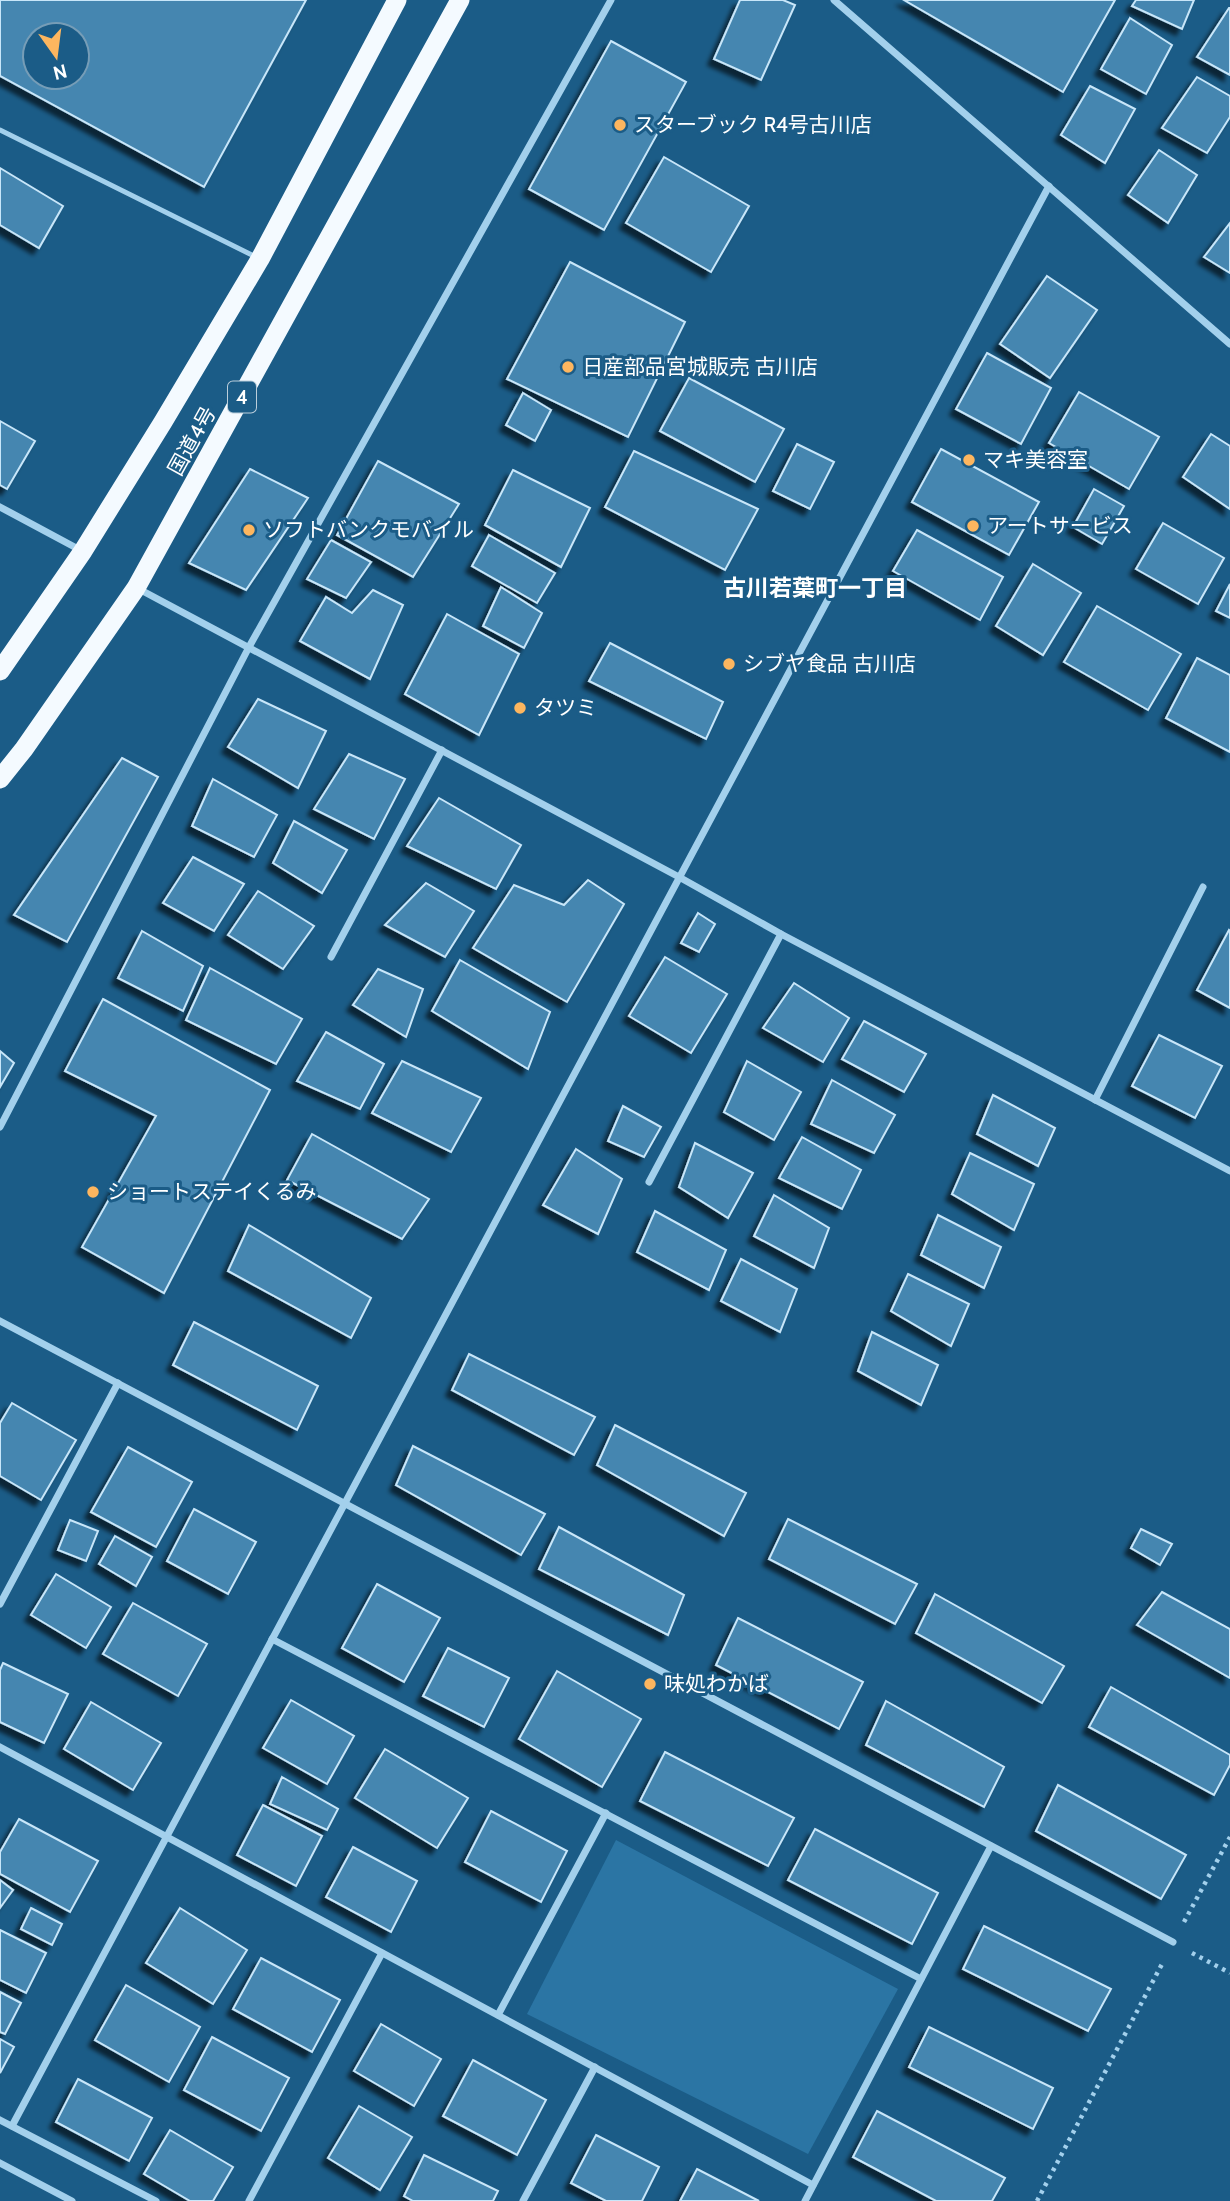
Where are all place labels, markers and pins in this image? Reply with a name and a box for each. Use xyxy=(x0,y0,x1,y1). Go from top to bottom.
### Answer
place label: スターブック R4号古川店 xyxy=(634,112,872,137)
marker: スターブック R4号古川店 xyxy=(612,117,628,133)
place label: 日産部品宮城販売 古川店 xyxy=(582,354,818,379)
marker: 日産部品宮城販売 古川店 xyxy=(560,359,576,375)
place label: マキ美容室 xyxy=(983,447,1088,472)
marker: マキ美容室 xyxy=(961,452,977,468)
place label: アートサービス xyxy=(987,513,1133,538)
place label: ソフトバンクモバイル xyxy=(263,517,474,542)
marker: アートサービス xyxy=(965,518,981,534)
marker: ソフトバンクモバイル xyxy=(241,522,257,538)
place label: シブヤ食品 古川店 xyxy=(743,651,916,676)
marker: シブヤ食品 古川店 xyxy=(721,656,737,672)
place label: タツミ xyxy=(534,695,597,720)
marker: タツミ xyxy=(512,700,528,716)
place label: ショートステイくるみ xyxy=(107,1179,317,1204)
marker: ショートステイくるみ xyxy=(85,1184,101,1200)
place label: 味処わかば xyxy=(664,1671,769,1696)
marker: 味処わかば xyxy=(642,1676,658,1692)

